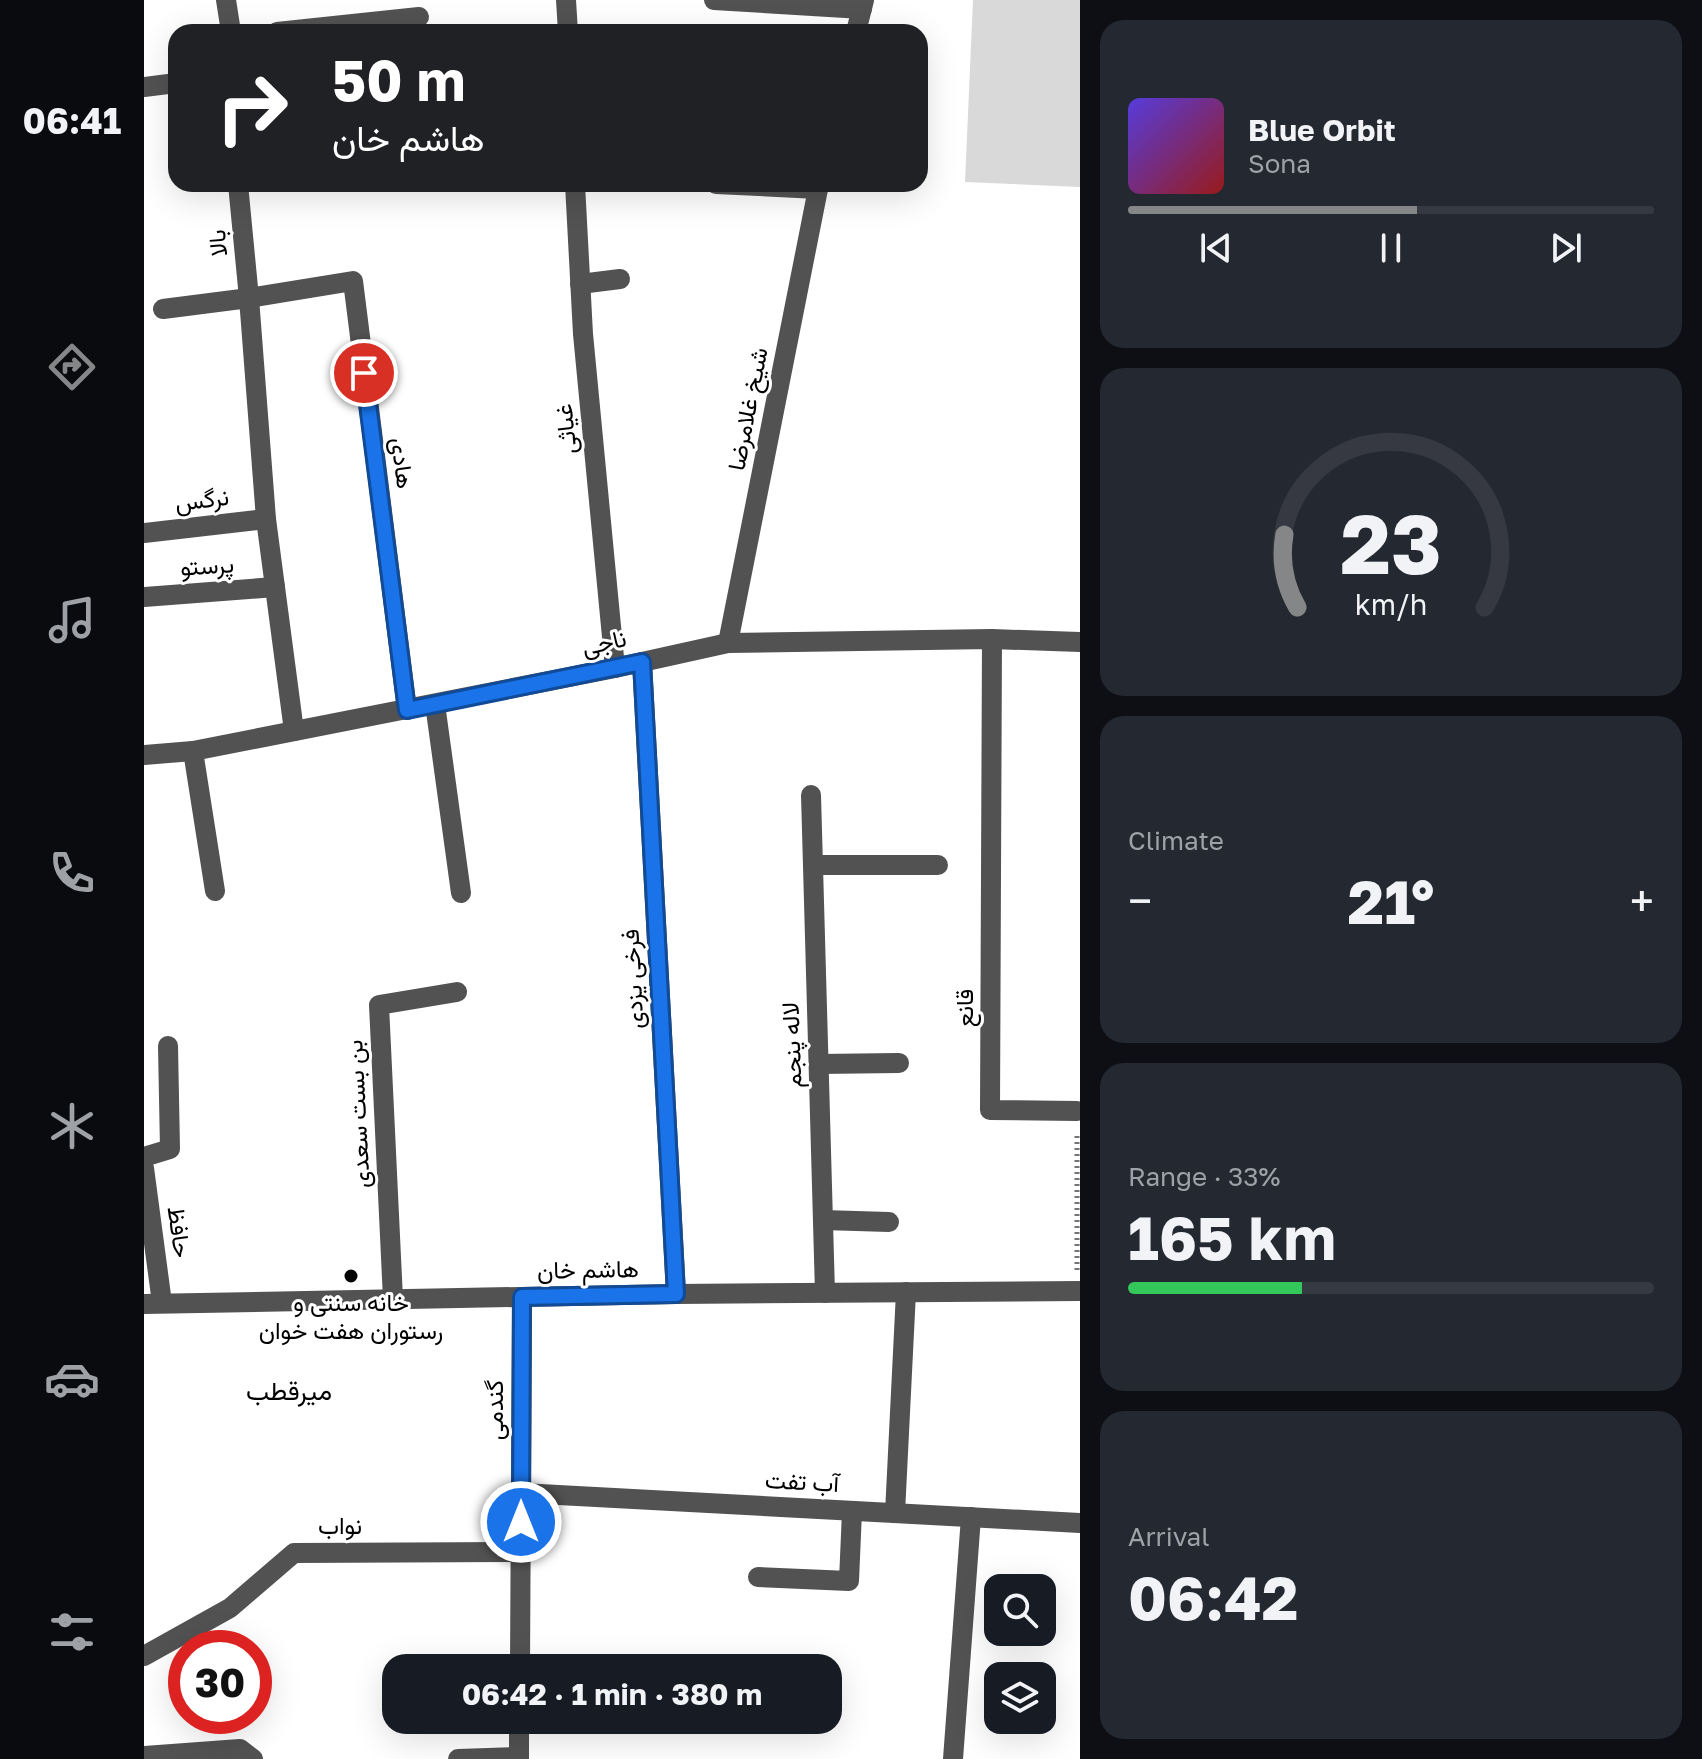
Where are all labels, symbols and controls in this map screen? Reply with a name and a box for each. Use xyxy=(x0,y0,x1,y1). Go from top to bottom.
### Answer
text: 50 m xyxy=(332,46,466,113)
icon: right xyxy=(200,56,304,160)
text: 06:41 xyxy=(23,99,121,142)
text: Blue Orbit xyxy=(1248,112,1396,148)
text: هاشم خان xyxy=(332,116,485,159)
text: Sona xyxy=(1248,148,1311,179)
icon: previous xyxy=(1194,226,1238,270)
icon: pause xyxy=(1369,226,1413,270)
icon: next xyxy=(1544,226,1588,270)
street label: بالا xyxy=(201,228,233,258)
icon: directions xyxy=(44,339,100,395)
pin xyxy=(330,339,398,407)
street label: شیخ غلامرضا xyxy=(720,345,777,474)
icon: arrive xyxy=(342,351,386,395)
street label: غیاثی xyxy=(547,402,583,456)
street label: هادی xyxy=(385,436,421,490)
street label: نرگس xyxy=(173,481,231,518)
text: 23 xyxy=(1340,491,1442,591)
street label: پرستو xyxy=(179,548,235,584)
text: km/h xyxy=(1355,587,1427,621)
icon: music xyxy=(44,592,100,648)
street label: ناجی xyxy=(579,622,629,662)
text: Climate xyxy=(1128,825,1224,856)
icon: phone xyxy=(44,845,100,901)
text: 21° xyxy=(1348,865,1434,937)
text: − xyxy=(1128,874,1152,927)
text: + xyxy=(1630,874,1654,927)
street label: فرخی یزدی xyxy=(614,928,651,1030)
street label: قانع xyxy=(949,989,982,1027)
street label: لاله پنجم xyxy=(775,1001,809,1089)
street label: بن بست سعدی xyxy=(338,1039,376,1189)
icon: climate xyxy=(44,1098,100,1154)
text: Range · 33% xyxy=(1128,1161,1280,1192)
text: 165 km xyxy=(1128,1201,1336,1273)
street label: حافظ xyxy=(163,1204,198,1259)
street label: هاشم خان xyxy=(537,1253,639,1287)
marker: خانه سنتی و رستوران هفت خوان xyxy=(342,1267,360,1285)
place label: خانه سنتی و رستوران هفت خوان xyxy=(259,1287,443,1346)
icon: car xyxy=(44,1351,100,1407)
district label: میرقطب xyxy=(246,1375,332,1407)
street label: گندمی xyxy=(479,1380,509,1440)
street label: آب تفت xyxy=(764,1464,842,1498)
position arrow xyxy=(479,1480,563,1564)
street label: نواب xyxy=(318,1510,362,1541)
text: Arrival xyxy=(1128,1521,1209,1552)
text: 06:42 xyxy=(1128,1561,1298,1633)
map controls xyxy=(984,1574,1056,1734)
button: search xyxy=(984,1574,1056,1646)
icon: filters xyxy=(44,1604,100,1660)
speed limit sign: 30 xyxy=(168,1630,272,1734)
button: layers xyxy=(984,1662,1056,1734)
text: 06:42 · 1 min · 380 m xyxy=(462,1676,762,1712)

